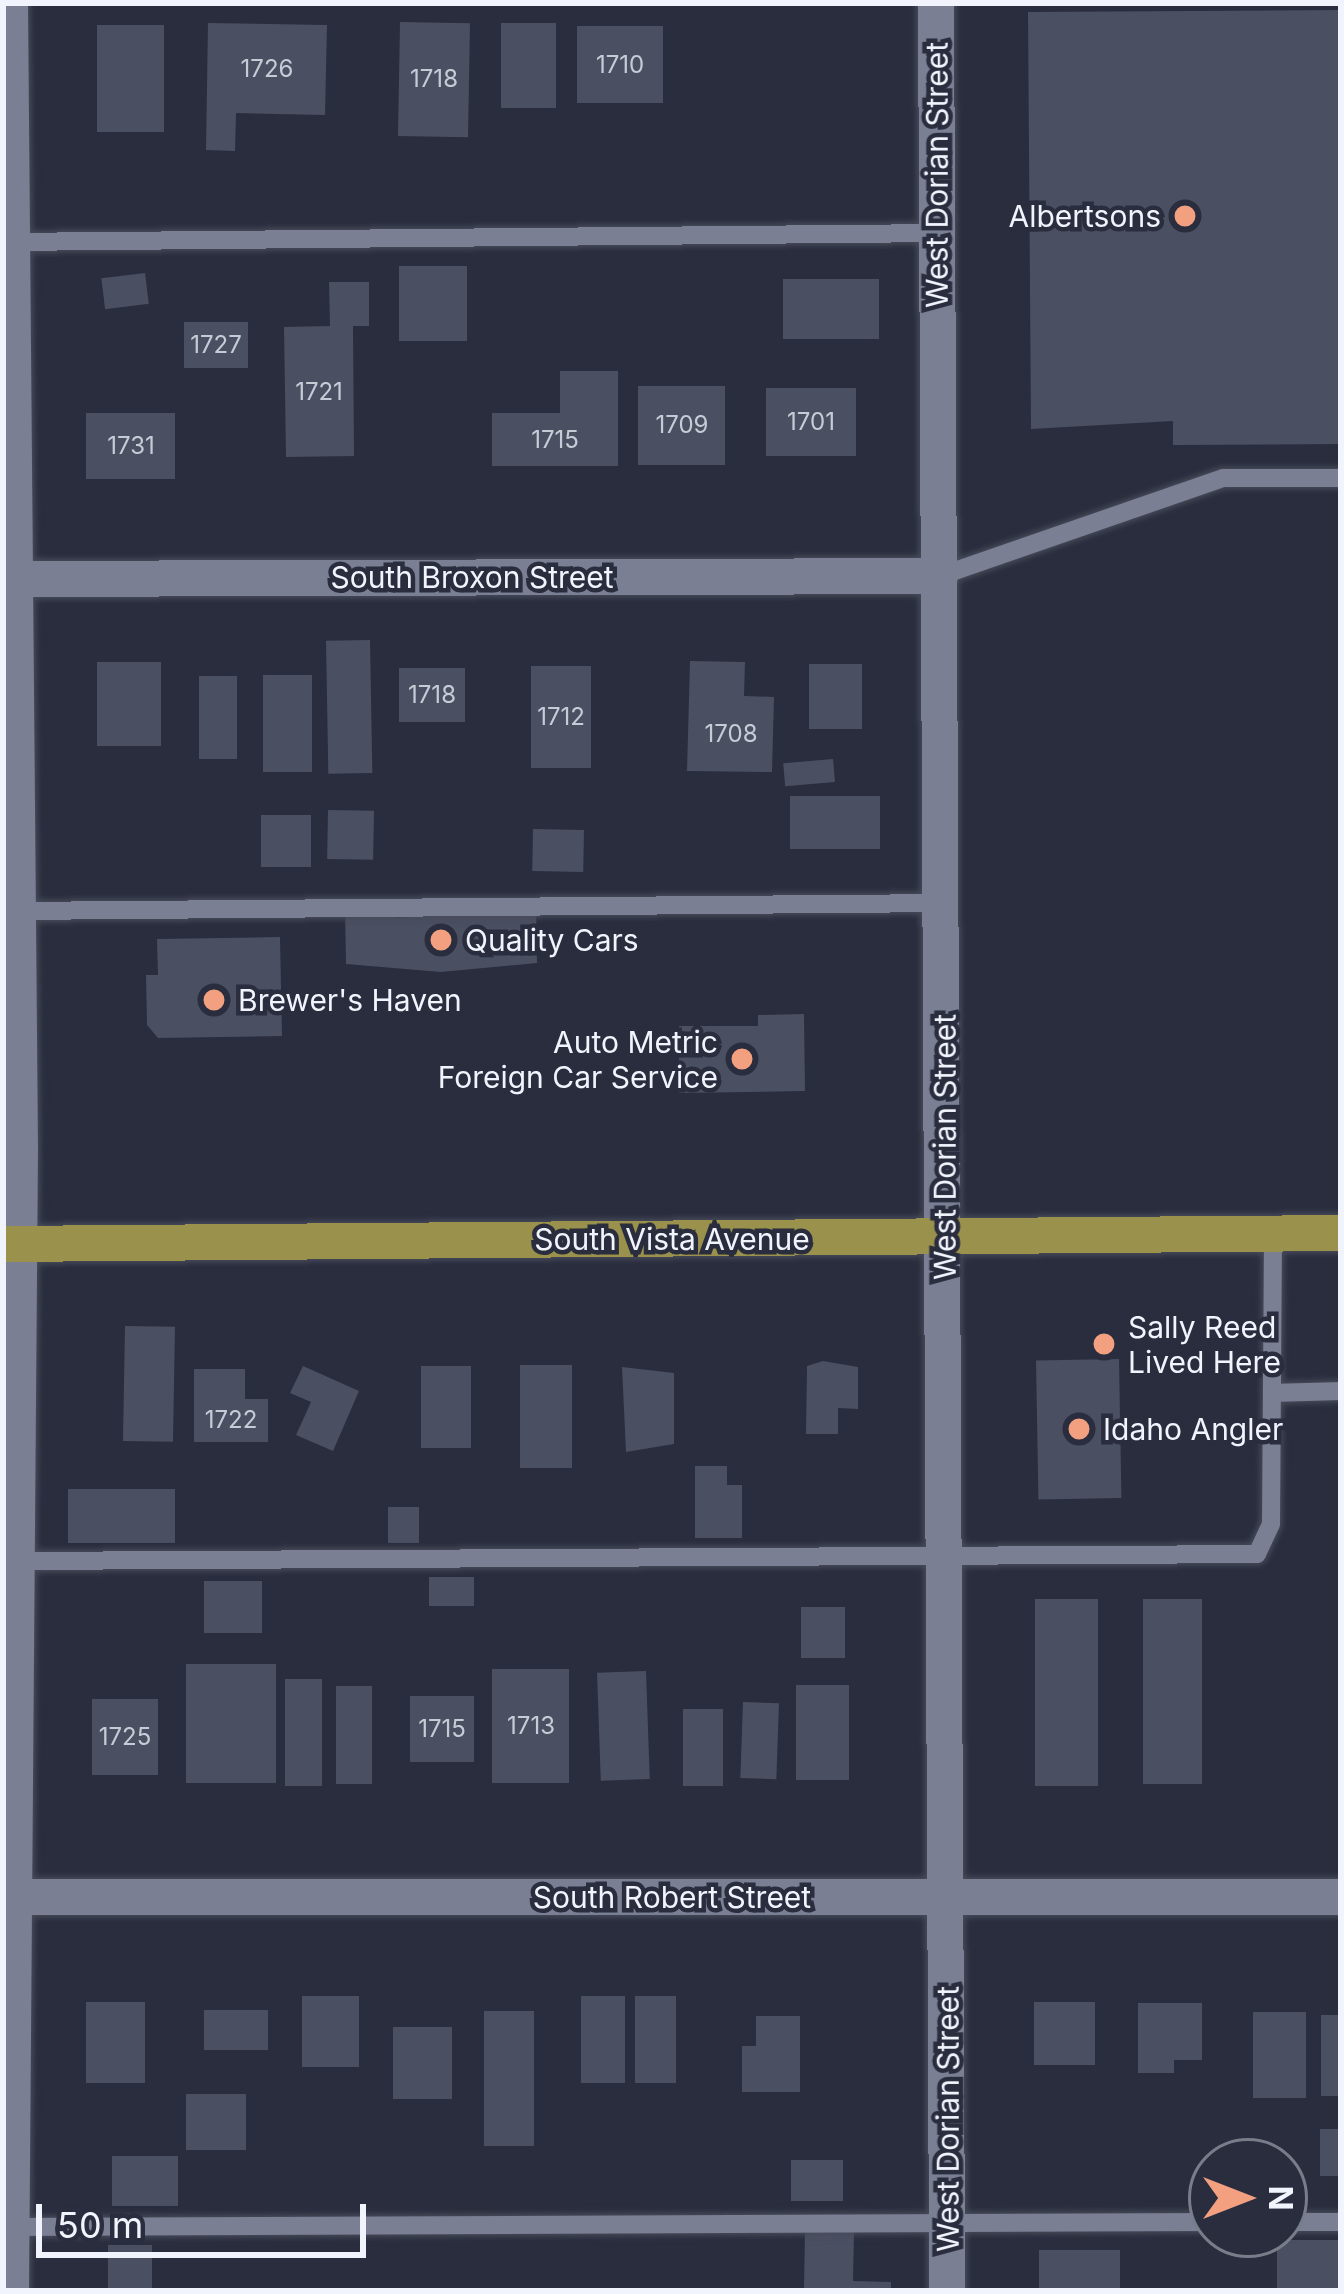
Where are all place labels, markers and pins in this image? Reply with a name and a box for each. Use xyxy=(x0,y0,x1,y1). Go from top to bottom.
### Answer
place label: Albertsons xyxy=(1009,198,1161,234)
marker: Albertsons xyxy=(1172,203,1198,229)
place label: Quality Cars xyxy=(465,922,639,958)
marker: Quality Cars xyxy=(428,927,454,953)
place label: Brewer's Haven xyxy=(238,982,462,1018)
marker: Brewer's Haven xyxy=(201,987,227,1013)
place label: Auto Metric Foreign Car Service xyxy=(438,1024,718,1094)
marker: Auto Metric Foreign Car Service xyxy=(729,1046,755,1072)
place label: Sally Reed Lived Here xyxy=(1128,1309,1281,1380)
marker: Sally Reed Lived Here xyxy=(1091,1331,1117,1357)
place label: Idaho Angler xyxy=(1103,1411,1283,1447)
marker: Idaho Angler xyxy=(1066,1416,1092,1442)

